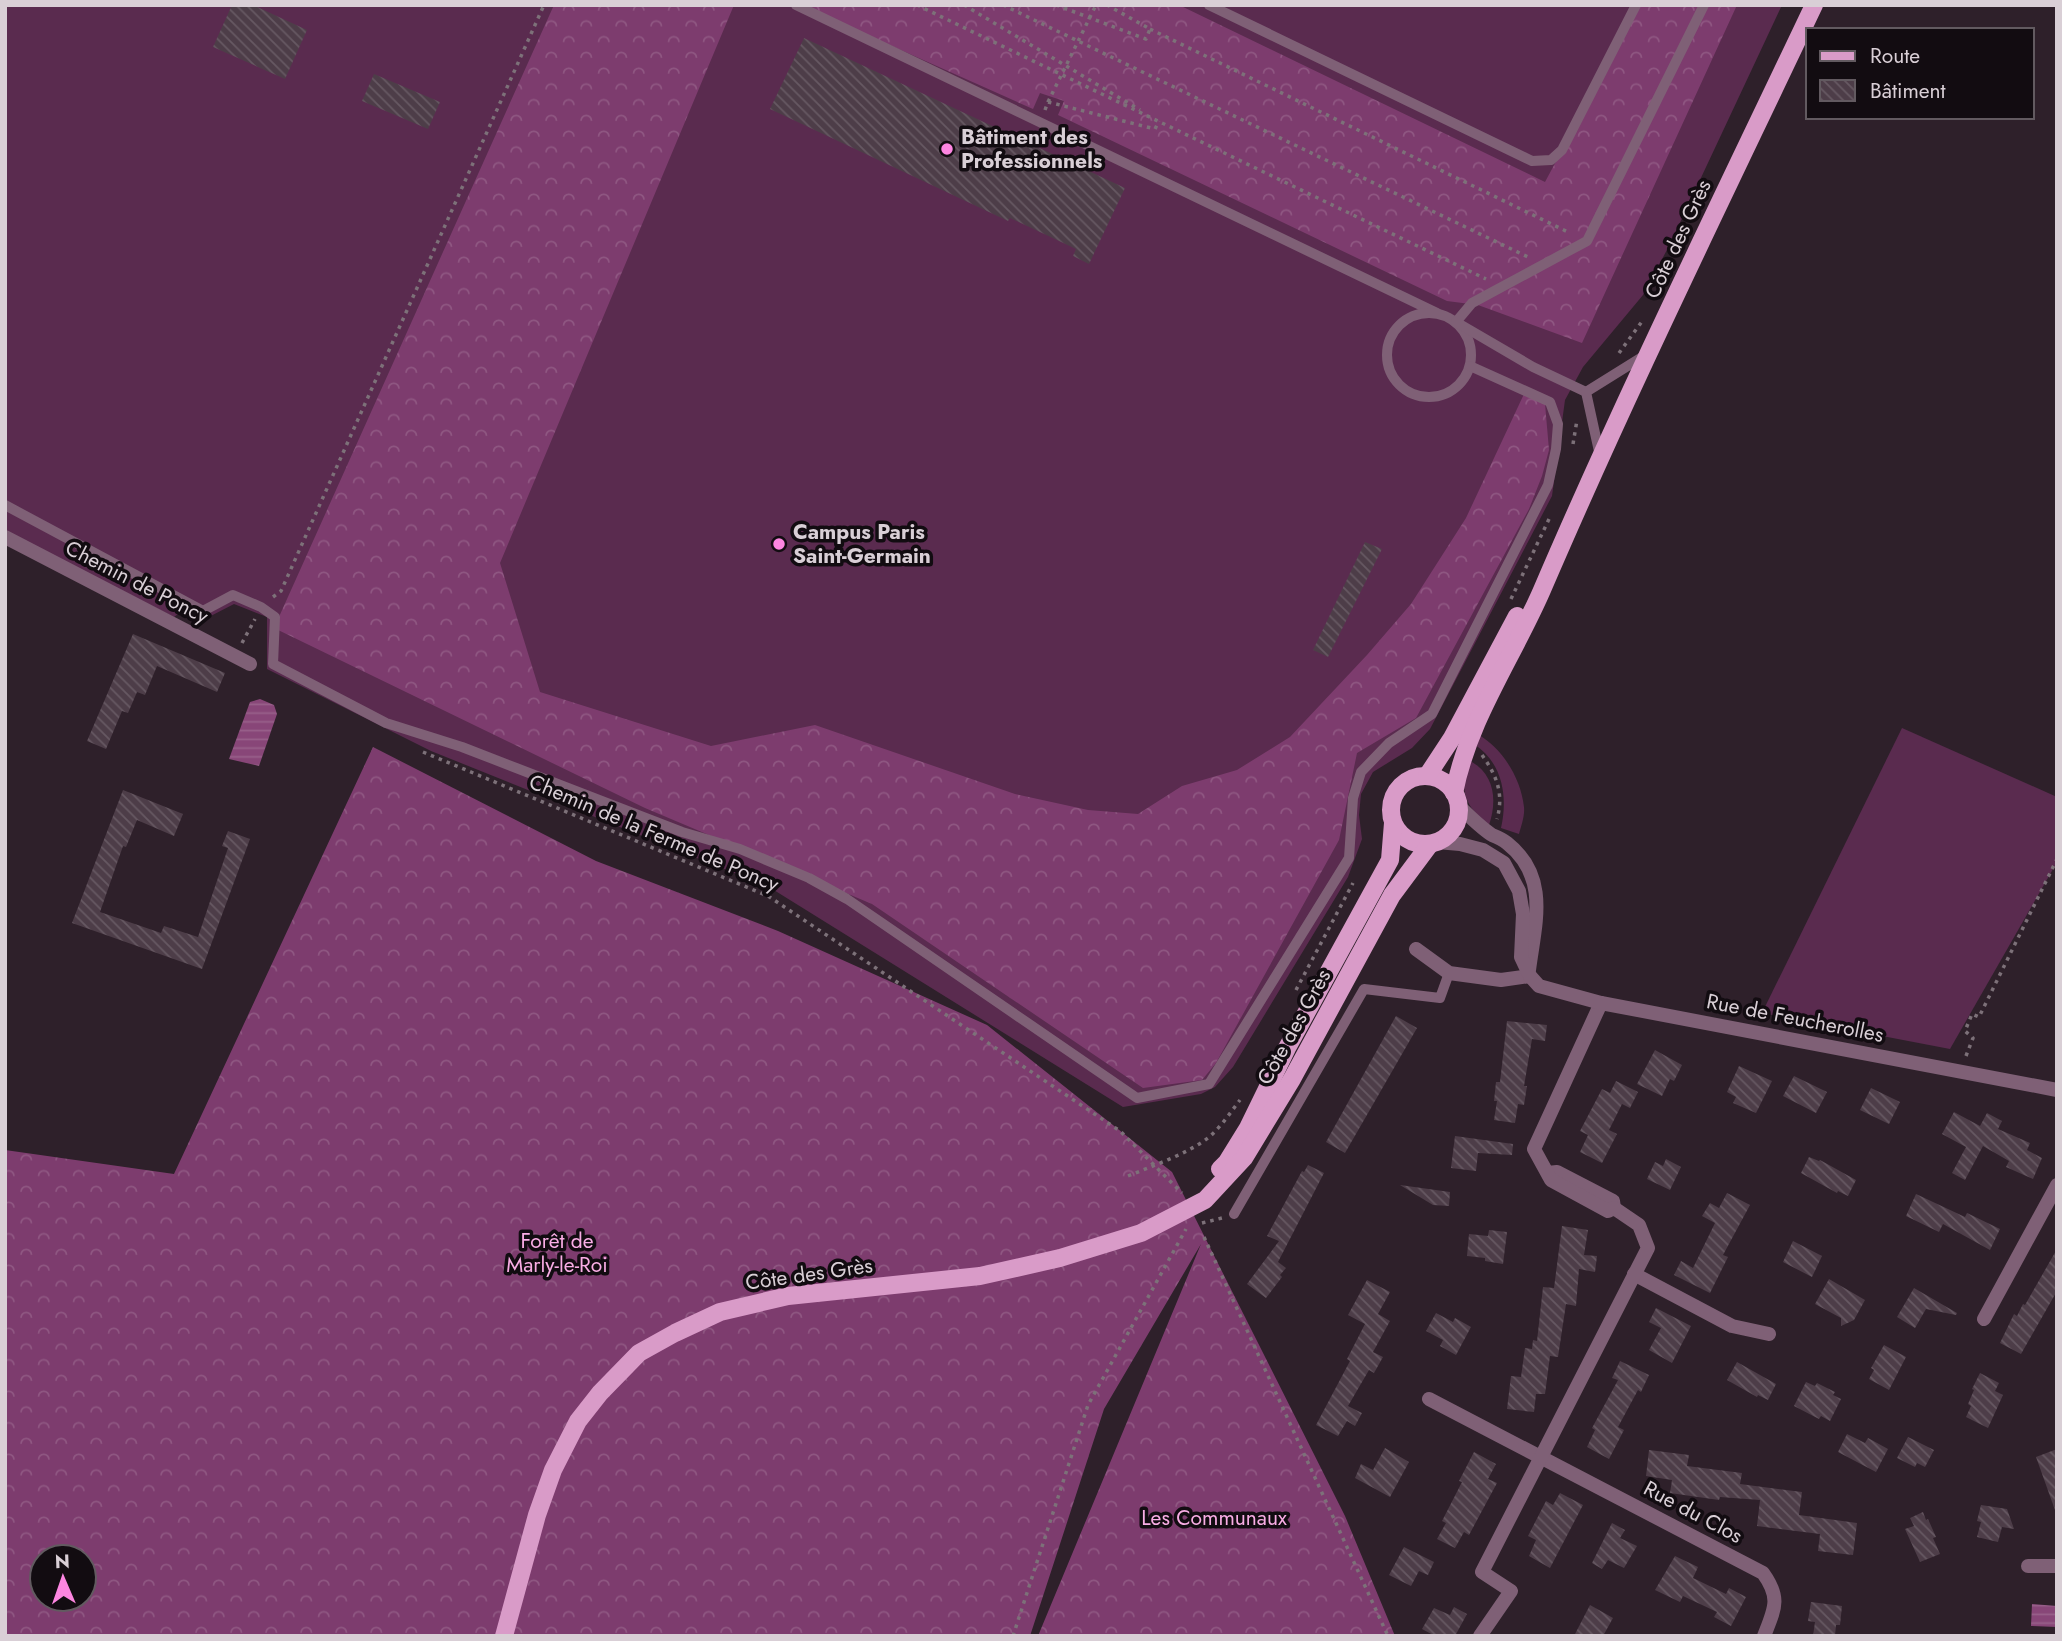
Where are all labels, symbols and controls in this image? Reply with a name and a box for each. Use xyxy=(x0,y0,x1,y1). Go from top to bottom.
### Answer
legend xyxy=(1806,28,2034,119)
text: Route xyxy=(1870,41,1920,71)
text: Bâtiment xyxy=(1870,76,1946,106)
place label: Bâtiment des Professionnels xyxy=(961,122,1103,176)
marker: Bâtiment des Professionnels xyxy=(939,141,955,157)
street label: Côte des Grès xyxy=(1637,175,1719,303)
place label: Campus Paris Saint-Germain xyxy=(793,517,931,571)
street label: Chemin de Poncy xyxy=(60,533,214,631)
marker: Campus Paris Saint-Germain xyxy=(771,536,787,552)
street label: Chemin de la Ferme de Poncy xyxy=(524,767,784,900)
street label: Côte des Grès xyxy=(1250,964,1338,1090)
street label: Rue de Feucherolles xyxy=(1704,986,1886,1050)
park label: Forêt de Marly-le-Roi xyxy=(506,1226,608,1280)
street label: Côte des Grès xyxy=(744,1250,874,1298)
street label: Rue du Clos xyxy=(1638,1473,1748,1551)
park label: Les Communaux xyxy=(1141,1503,1287,1533)
north arrow xyxy=(28,1543,98,1613)
text: N xyxy=(54,1548,70,1575)

